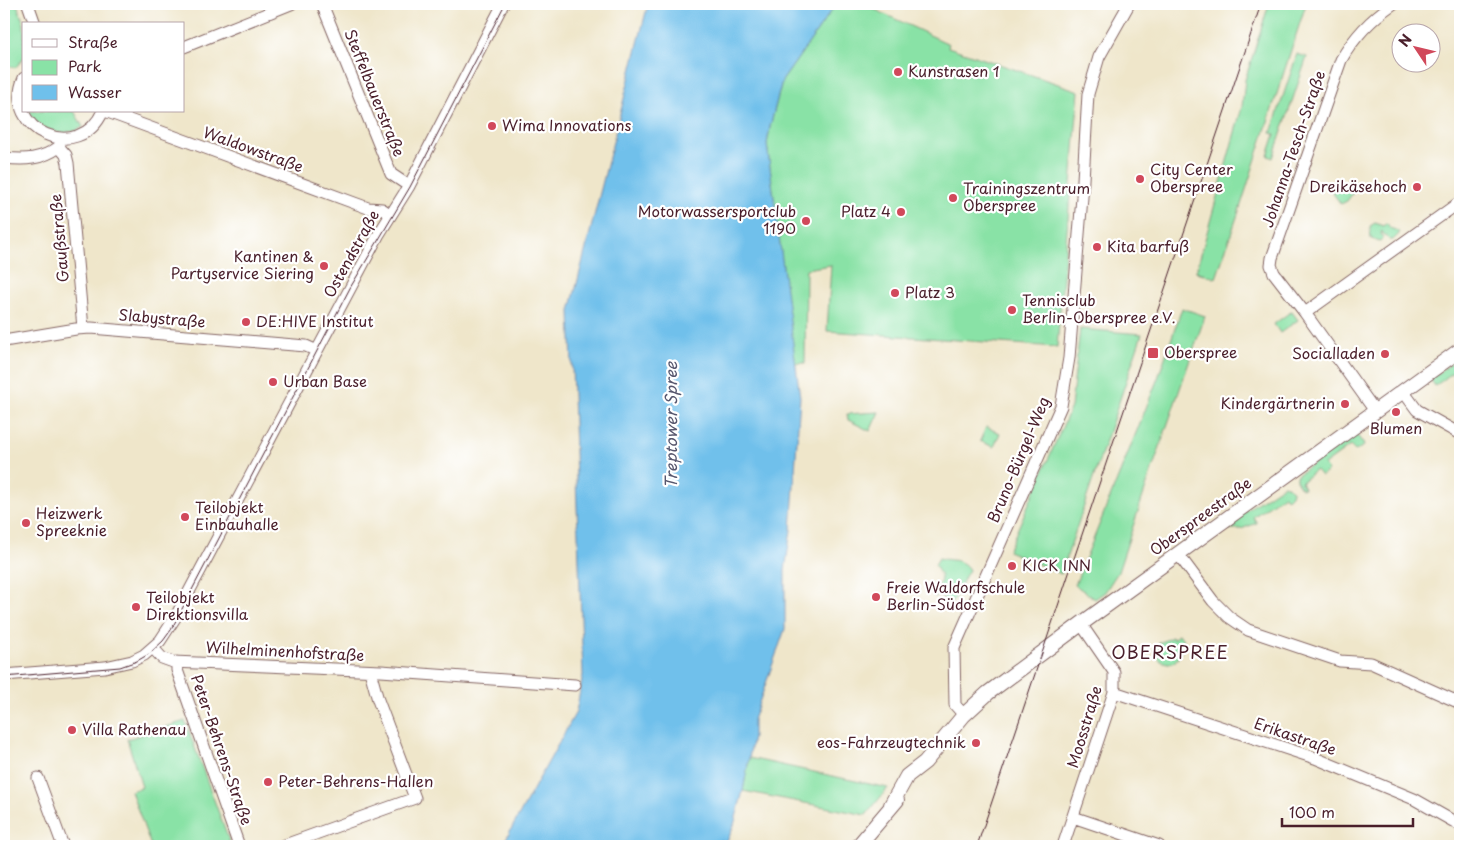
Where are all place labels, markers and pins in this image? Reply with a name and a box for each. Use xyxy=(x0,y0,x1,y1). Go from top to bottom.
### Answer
place label: Kunstrasen 1 xyxy=(908,59,1000,82)
marker: Kunstrasen 1 xyxy=(892,66,904,78)
place label: Wima Innovations xyxy=(502,113,632,136)
marker: Wima Innovations xyxy=(486,120,498,132)
place label: City Center Oberspree xyxy=(1150,157,1233,197)
marker: City Center Oberspree xyxy=(1134,173,1146,185)
place label: Dreikäsehoch xyxy=(1309,174,1407,197)
place label: Trainingszentrum Oberspree xyxy=(963,176,1090,216)
marker: Dreikäsehoch xyxy=(1411,181,1423,193)
marker: Trainingszentrum Oberspree xyxy=(947,192,959,204)
place label: Motorwassersportclub 1190 xyxy=(638,199,796,239)
place label: Platz 4 xyxy=(841,199,891,222)
marker: Platz 4 xyxy=(895,206,907,218)
marker: Motorwassersportclub 1190 xyxy=(800,215,812,227)
place label: Kita barfuß xyxy=(1107,234,1189,257)
marker: Kita barfuß xyxy=(1091,241,1103,253)
place label: Kantinen & Partyservice Siering xyxy=(170,244,314,284)
marker: Kantinen & Partyservice Siering xyxy=(318,260,330,272)
place label: Platz 3 xyxy=(905,280,955,303)
marker: Platz 3 xyxy=(889,287,901,299)
place label: Tennisclub Berlin-Oberspree e.V. xyxy=(1022,288,1176,328)
marker: Tennisclub Berlin-Oberspree e.V. xyxy=(1006,304,1018,316)
place label: DE:HIVE Institut xyxy=(256,309,374,332)
marker: DE:HIVE Institut xyxy=(240,316,252,328)
place label: Oberspree xyxy=(1164,340,1237,363)
place label: Socialladen xyxy=(1292,341,1375,364)
marker: Oberspree xyxy=(1146,346,1160,360)
marker: Socialladen xyxy=(1379,348,1391,360)
place label: Urban Base xyxy=(283,369,367,392)
marker: Urban Base xyxy=(267,376,279,388)
place label: Kindergärtnerin xyxy=(1220,391,1335,414)
marker: Kindergärtnerin xyxy=(1339,398,1351,410)
marker: Blumen xyxy=(1390,406,1402,418)
place label: Blumen xyxy=(1370,416,1422,439)
place label: Teilobjekt Einbauhalle xyxy=(195,495,279,535)
place label: Heizwerk Spreeknie xyxy=(36,501,107,541)
marker: Teilobjekt Einbauhalle xyxy=(179,511,191,523)
marker: Heizwerk Spreeknie xyxy=(20,517,32,529)
place label: KICK INN xyxy=(1022,553,1091,576)
marker: KICK INN xyxy=(1006,560,1018,572)
place label: Freie Waldorfschule Berlin-Südost xyxy=(886,575,1025,615)
place label: Teilobjekt Direktionsvilla xyxy=(146,585,249,625)
marker: Freie Waldorfschule Berlin-Südost xyxy=(870,591,882,603)
marker: Teilobjekt Direktionsvilla xyxy=(130,601,142,613)
place label: Villa Rathenau xyxy=(82,717,186,740)
marker: Villa Rathenau xyxy=(66,724,78,736)
place label: eos-Fahrzeugtechnik xyxy=(817,730,966,753)
marker: eos-Fahrzeugtechnik xyxy=(970,737,982,749)
place label: Peter-Behrens-Hallen xyxy=(278,769,433,792)
marker: Peter-Behrens-Hallen xyxy=(262,776,274,788)

